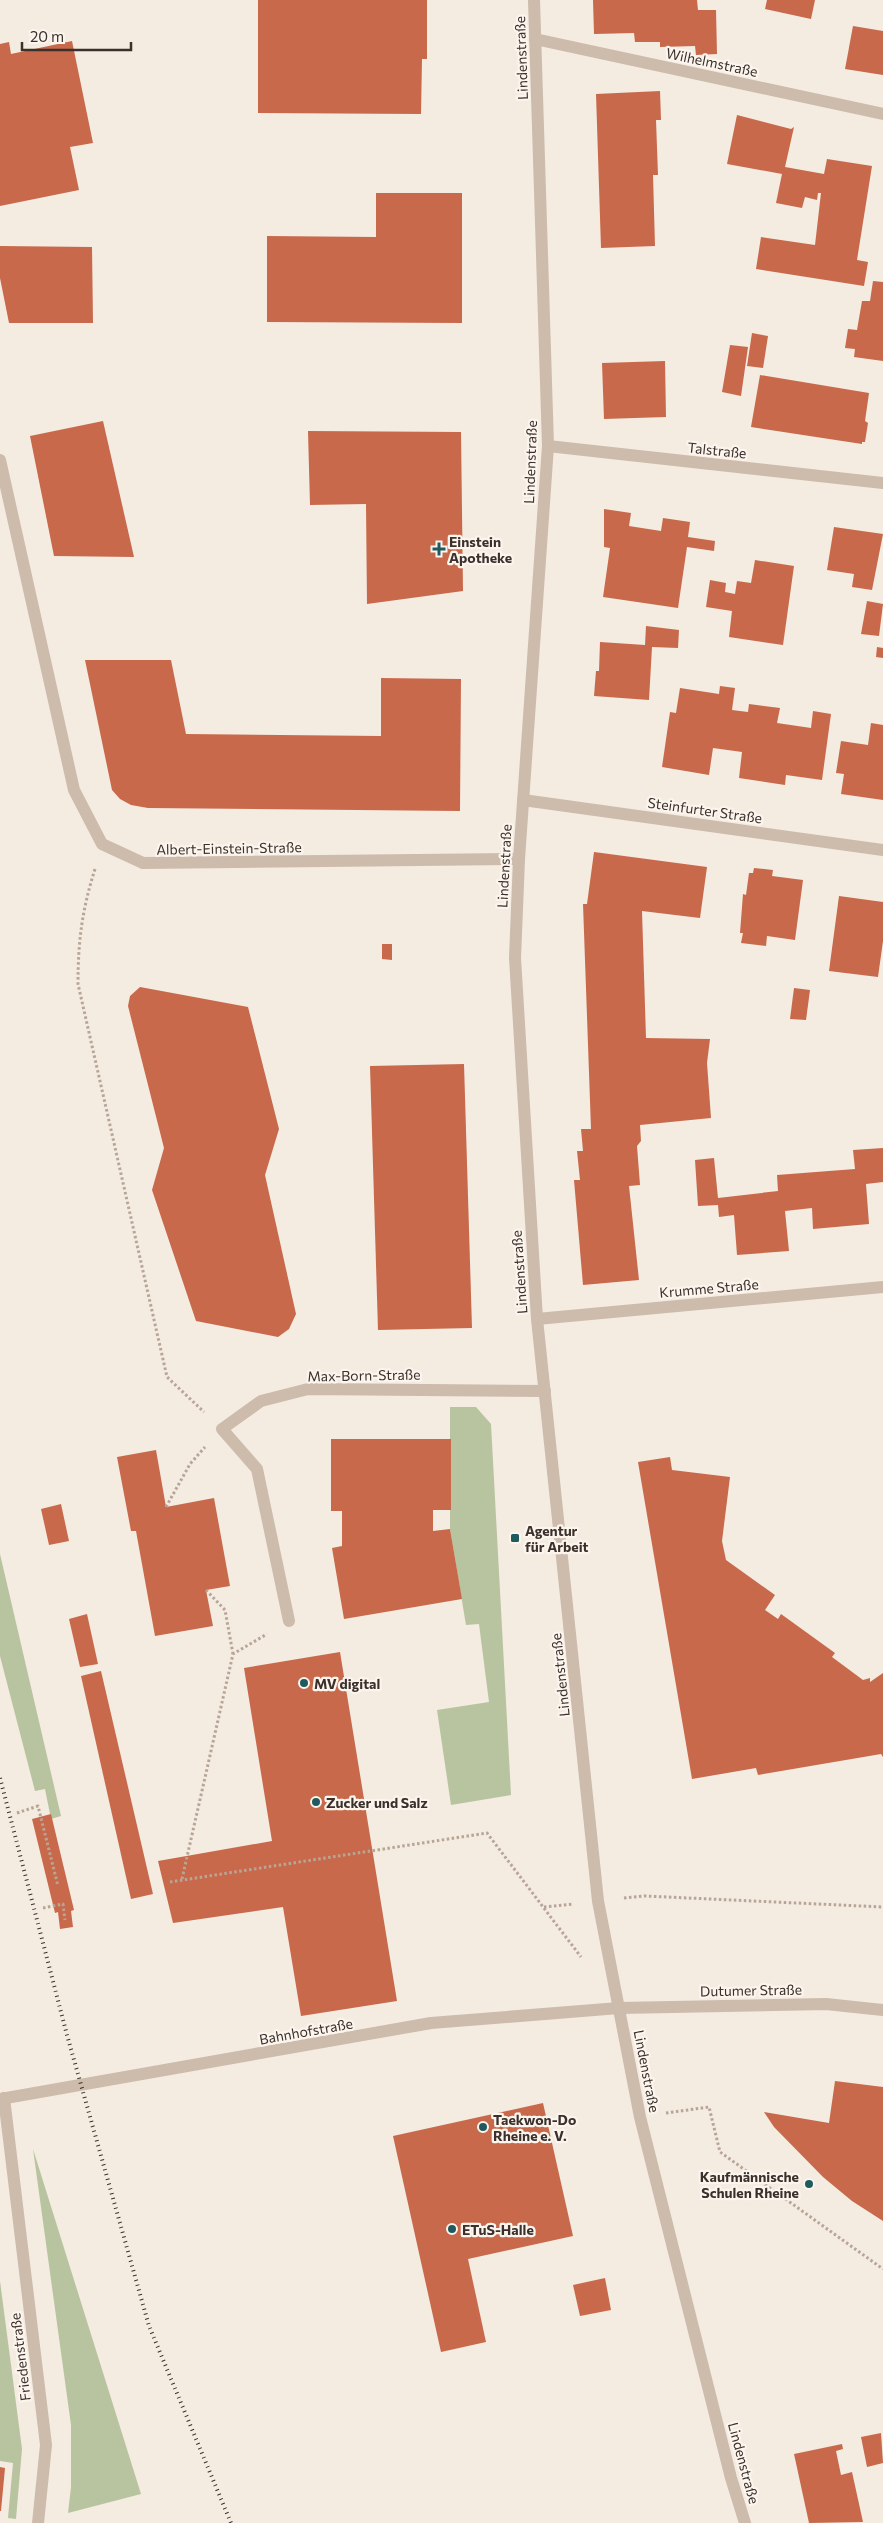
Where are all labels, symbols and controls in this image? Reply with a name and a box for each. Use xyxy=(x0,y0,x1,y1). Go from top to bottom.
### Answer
street label: Lindenstraße xyxy=(511,16,531,100)
scale bar xyxy=(22,20,131,52)
text: 20 m xyxy=(30,27,64,45)
street label: Wilhelmstraße xyxy=(665,44,759,80)
street label: Lindenstraße xyxy=(520,420,540,504)
street label: Talstraße xyxy=(687,438,747,462)
place label: Einstein Apotheke xyxy=(449,533,512,566)
marker: Einstein Apotheke xyxy=(433,543,445,555)
street label: Steinfurter Straße xyxy=(647,794,763,826)
street label: Lindenstraße xyxy=(493,824,515,908)
street label: Albert-Einstein-Straße xyxy=(156,838,302,858)
street label: Lindenstraße xyxy=(508,1230,530,1314)
street label: Krumme Straße xyxy=(659,1275,759,1301)
street label: Max-Born-Straße xyxy=(307,1366,421,1384)
place label: Agentur für Arbeit xyxy=(525,1522,589,1555)
marker: Agentur für Arbeit xyxy=(509,1532,521,1544)
street label: Lindenstraße xyxy=(547,1632,573,1718)
place label: MV digital xyxy=(314,1675,380,1692)
marker: MV digital xyxy=(298,1677,310,1689)
place label: Zucker und Salz xyxy=(326,1794,428,1811)
marker: Zucker und Salz xyxy=(310,1796,322,1808)
street label: Dutumer Straße xyxy=(700,1981,802,1999)
street label: Bahnhofstraße xyxy=(258,2014,354,2048)
street label: Lindenstraße xyxy=(631,2028,663,2114)
place label: Taekwon-Do Rheine e. V. xyxy=(493,2111,576,2144)
marker: Taekwon-Do Rheine e. V. xyxy=(477,2121,489,2133)
place label: Kaufmännische Schulen Rheine xyxy=(700,2168,799,2201)
marker: Kaufmännische Schulen Rheine xyxy=(803,2178,815,2190)
place label: ETuS-Halle xyxy=(462,2221,534,2238)
marker: ETuS-Halle xyxy=(446,2223,458,2235)
street label: Friedenstraße xyxy=(6,2312,34,2402)
street label: Lindenstraße xyxy=(725,2420,763,2506)

